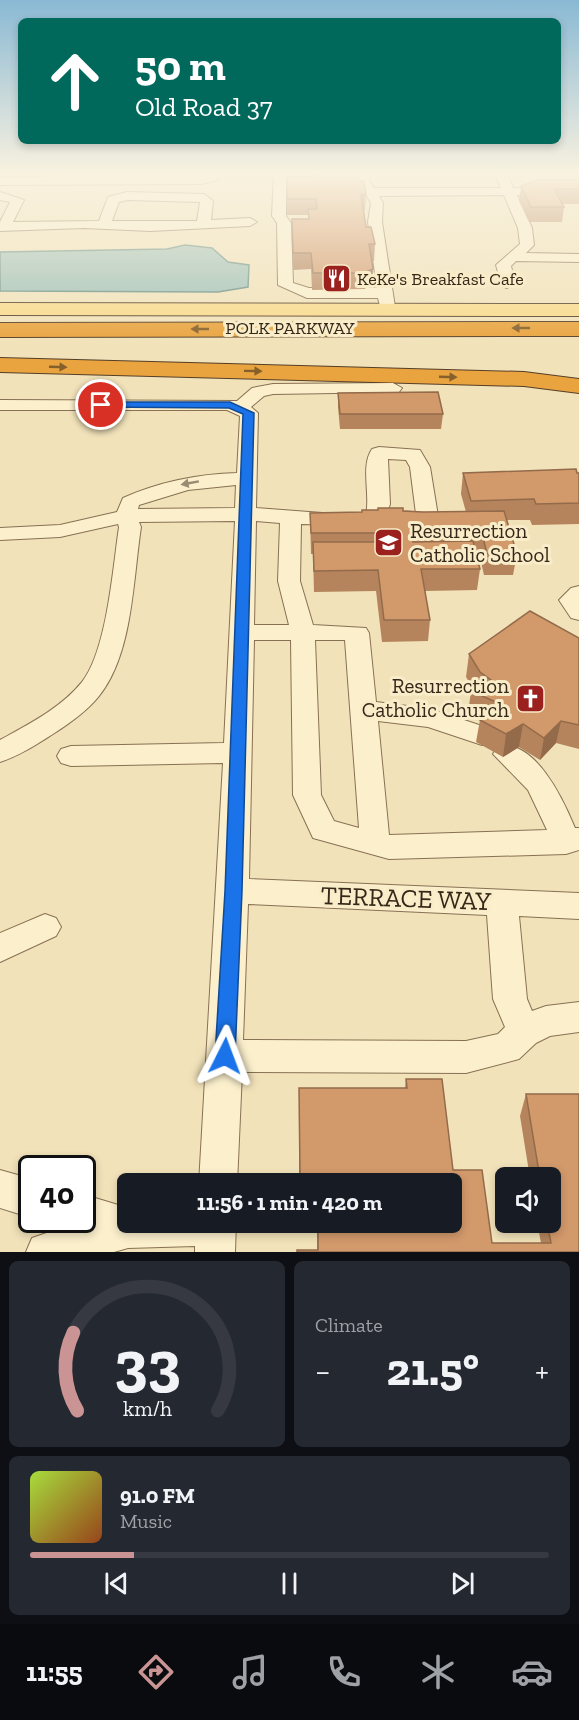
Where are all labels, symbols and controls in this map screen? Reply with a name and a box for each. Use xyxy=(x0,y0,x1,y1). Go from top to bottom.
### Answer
text: 50 m xyxy=(135,40,226,91)
icon: ahead xyxy=(36,42,114,120)
text: Old Road 37 xyxy=(135,91,273,123)
restaurant icon: KeKe's Breakfast Cafe xyxy=(320,263,352,295)
place label: KeKe's Breakfast Cafe xyxy=(357,268,524,290)
street label: POLK PARKWAY xyxy=(225,317,355,339)
one-way arrow xyxy=(511,323,530,333)
one-way arrow xyxy=(190,324,209,334)
one-way arrow xyxy=(49,362,68,371)
one-way arrow xyxy=(244,367,263,376)
one-way arrow xyxy=(439,372,458,381)
pin xyxy=(75,379,126,430)
icon: arrive xyxy=(84,388,117,421)
one-way arrow xyxy=(180,478,199,487)
place label: Resurrection Catholic School xyxy=(410,518,550,567)
school or university icon: Resurrection Catholic School xyxy=(373,527,405,559)
place label: Resurrection Catholic Church xyxy=(362,673,509,722)
church icon: Resurrection Catholic Church xyxy=(514,682,546,714)
street label: TERRACE WAY xyxy=(320,879,492,917)
position arrow xyxy=(193,1024,257,1088)
speed limit sign: 40 xyxy=(18,1155,96,1233)
map controls xyxy=(495,1167,561,1233)
button: sound xyxy=(495,1167,561,1233)
text: 11:56 · 1 min · 420 m xyxy=(197,1189,382,1216)
text: Climate xyxy=(315,1313,383,1337)
text: 33 xyxy=(114,1326,180,1401)
text: 21.5° xyxy=(387,1343,479,1397)
text: − xyxy=(315,1351,330,1390)
text: + xyxy=(535,1351,549,1390)
text: km/h xyxy=(123,1396,171,1421)
text: 91.0 FM xyxy=(120,1482,195,1509)
text: Music xyxy=(120,1509,172,1533)
icon: previous xyxy=(100,1567,133,1600)
icon: pause xyxy=(273,1567,306,1600)
icon: next xyxy=(446,1567,479,1600)
icon: directions xyxy=(135,1651,177,1693)
icon: music xyxy=(229,1651,271,1693)
icon: phone xyxy=(323,1651,365,1693)
icon: climate xyxy=(417,1651,459,1693)
icon: car xyxy=(511,1651,553,1693)
text: 11:55 xyxy=(26,1656,83,1688)

